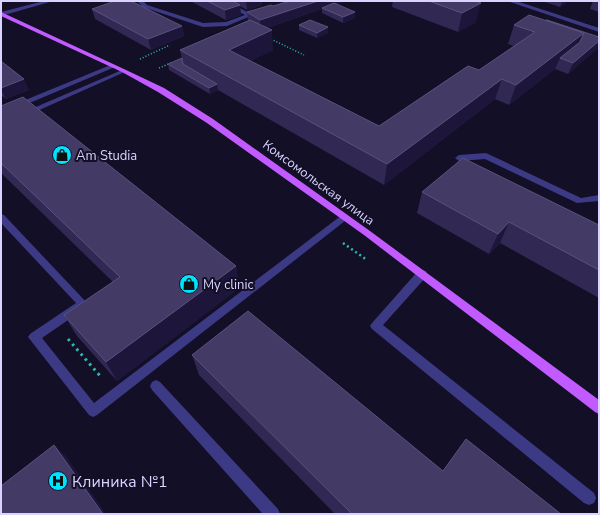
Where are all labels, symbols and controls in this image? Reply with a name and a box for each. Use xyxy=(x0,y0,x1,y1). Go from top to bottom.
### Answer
street label: Комсомольская улица xyxy=(259,136,378,230)
shop icon: Am Studia xyxy=(51,144,73,166)
place label: Am Studia xyxy=(76,147,137,165)
shop icon: My clinic xyxy=(178,273,200,295)
place label: My clinic xyxy=(203,276,253,294)
hospital icon: Клиника №1 xyxy=(47,470,69,492)
place label: Клиника №1 xyxy=(72,471,168,493)

